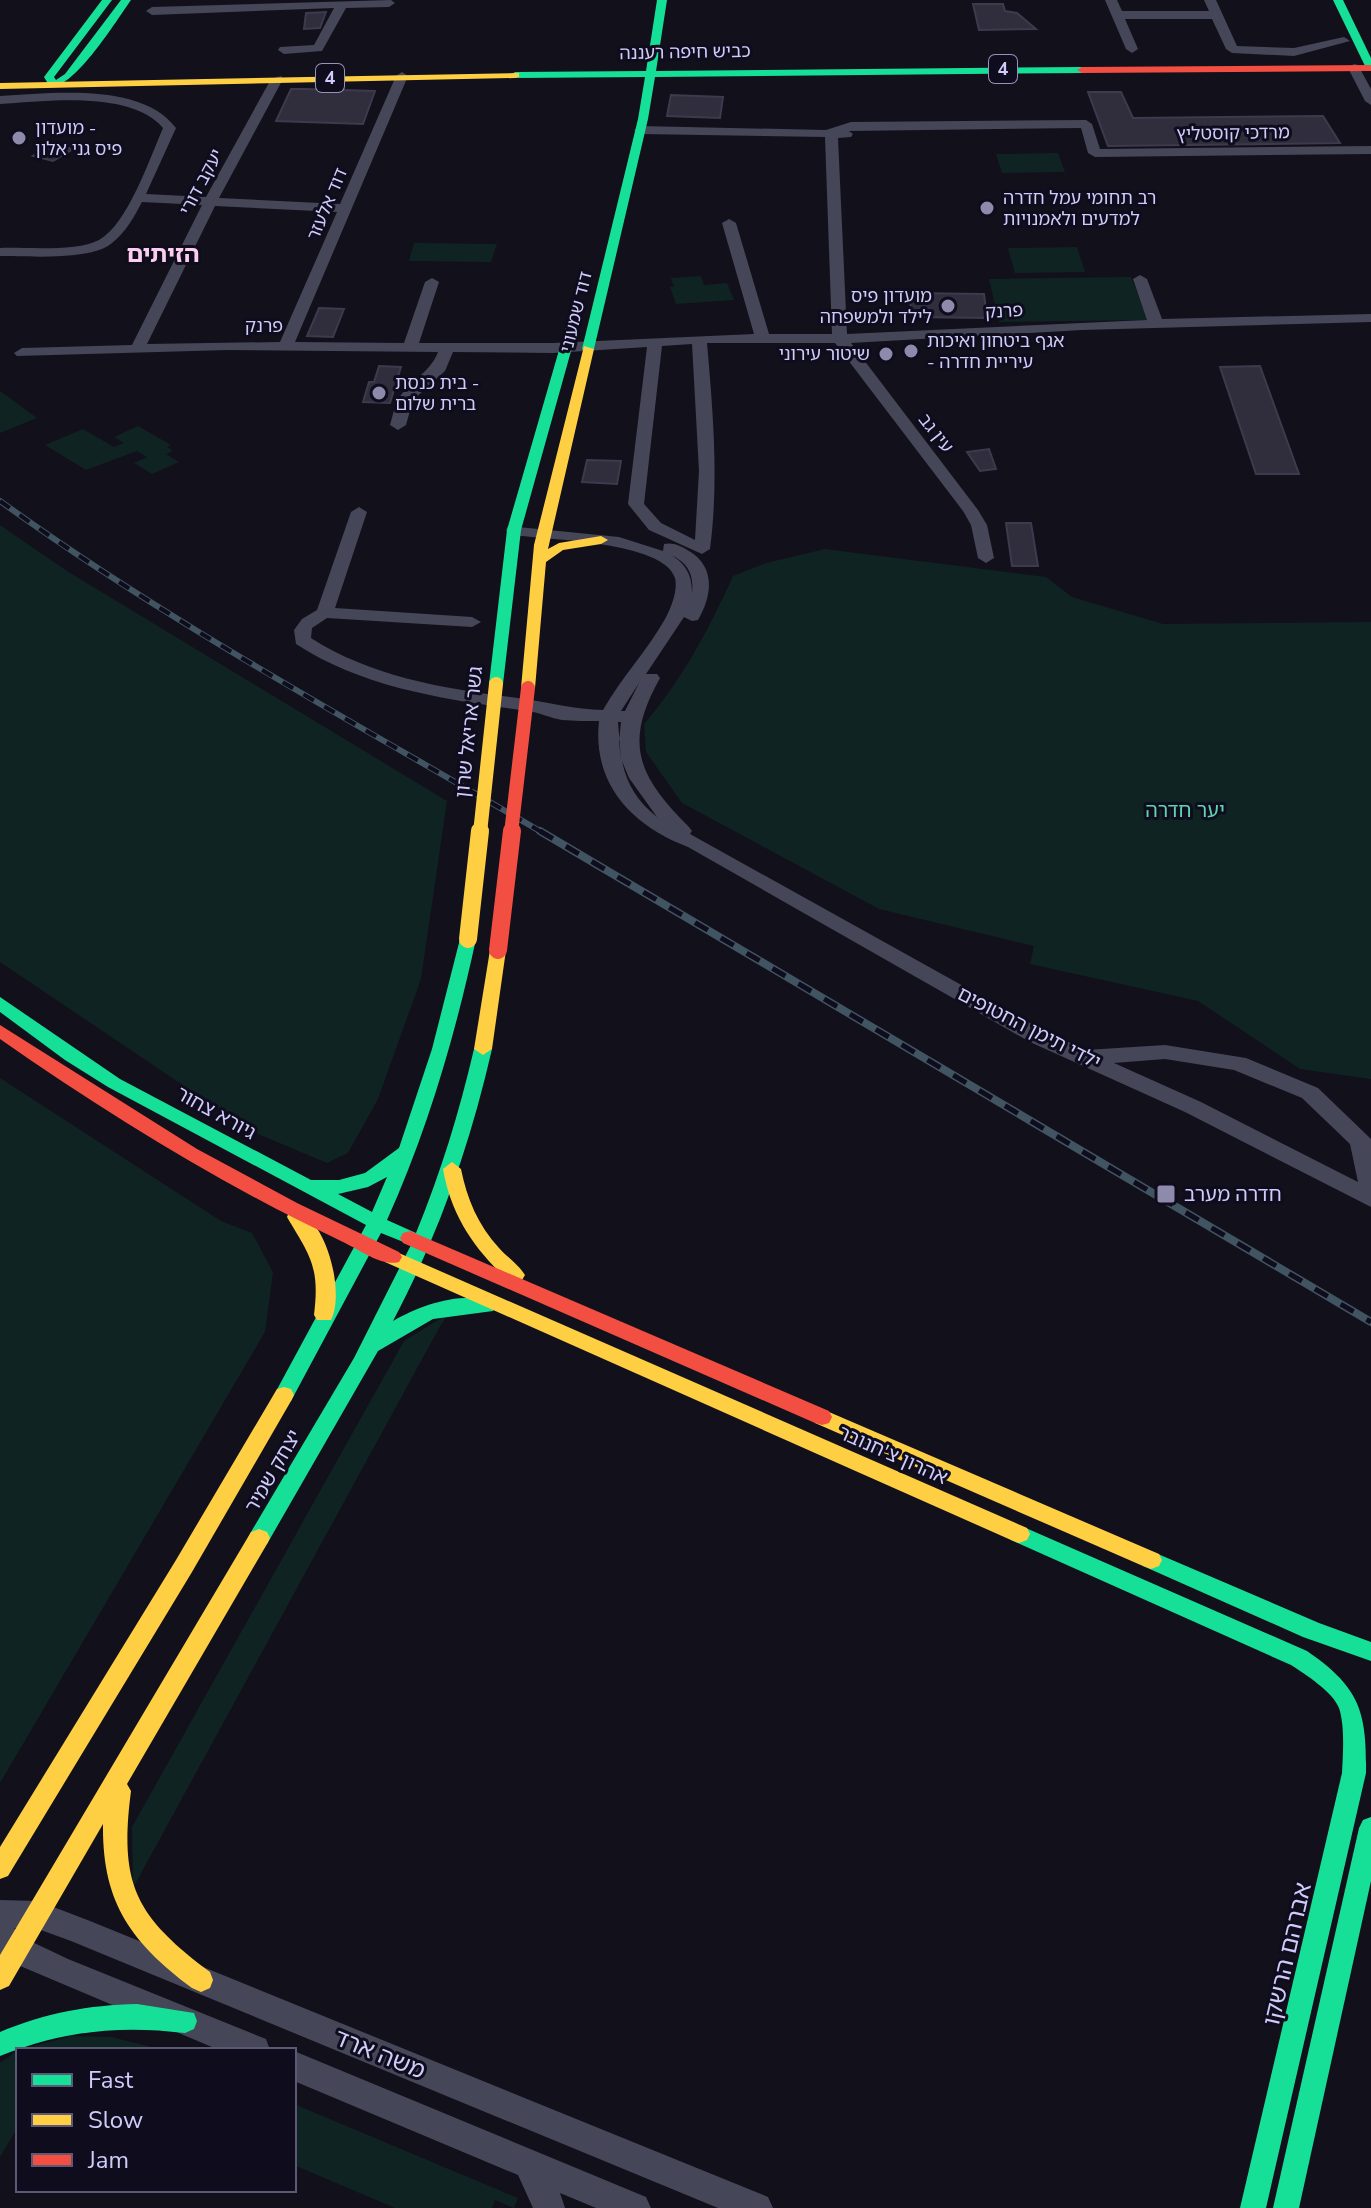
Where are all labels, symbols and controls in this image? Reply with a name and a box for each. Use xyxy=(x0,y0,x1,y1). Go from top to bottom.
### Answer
street label: כביש חיפה רעננה xyxy=(619,39,751,65)
road number: 4 xyxy=(989,55,1017,83)
road number: 4 xyxy=(316,64,344,92)
place label: מועדון - פיס גני אלון xyxy=(35,116,122,161)
street label: מרדכי קוסטליץ xyxy=(1176,120,1290,146)
marker: מועדון - פיס גני אלון xyxy=(10,129,28,147)
street label: יעקב דורי xyxy=(174,145,228,219)
street label: דוד אלעזר xyxy=(301,164,353,244)
place label: רב תחומי עמל חדרה למדעים ולאמנויות xyxy=(1003,186,1156,231)
marker: רב תחומי עמל חדרה למדעים ולאמנויות xyxy=(978,199,996,217)
district label: הזיתים xyxy=(126,238,200,270)
street label: דוד שמעוני xyxy=(554,269,598,355)
place label: מועדון פיס לילד ולמשפחה xyxy=(820,284,932,329)
marker: מועדון פיס לילד ולמשפחה xyxy=(939,297,957,315)
street label: פרנק xyxy=(984,298,1024,324)
street label: פרנק xyxy=(245,314,283,338)
place label: אגף ביטחון ואיכות - עיריית חדרה xyxy=(927,329,1064,374)
place label: שיטור עירוני xyxy=(779,342,870,366)
marker: אגף ביטחון ואיכות - עיריית חדרה xyxy=(902,342,920,360)
marker: שיטור עירוני xyxy=(877,345,895,363)
place label: בית כנסת - ברית שלום xyxy=(395,371,479,416)
marker: בית כנסת - ברית שלום xyxy=(370,384,388,402)
street label: עין גב xyxy=(913,408,959,458)
street label: גשר אריאל שרון xyxy=(449,664,489,799)
park label: יער חדרה xyxy=(1145,797,1225,824)
street label: ילדי תימן החטופים xyxy=(953,980,1105,1076)
street label: גיורא צחור xyxy=(171,1080,261,1146)
place label: חדרה מערב xyxy=(1184,1181,1282,1208)
marker: חדרה מערב xyxy=(1155,1183,1177,1205)
street label: אהרון צ'חנובר xyxy=(834,1419,952,1491)
street label: יצחק שמיר xyxy=(238,1425,308,1517)
street label: אברהם הרשקו xyxy=(1255,1879,1319,2029)
street label: משה ארד xyxy=(330,2021,430,2087)
legend xyxy=(16,2048,296,2192)
text: Fast xyxy=(88,2064,134,2096)
text: Slow xyxy=(88,2104,143,2136)
text: Jam xyxy=(87,2144,129,2176)

